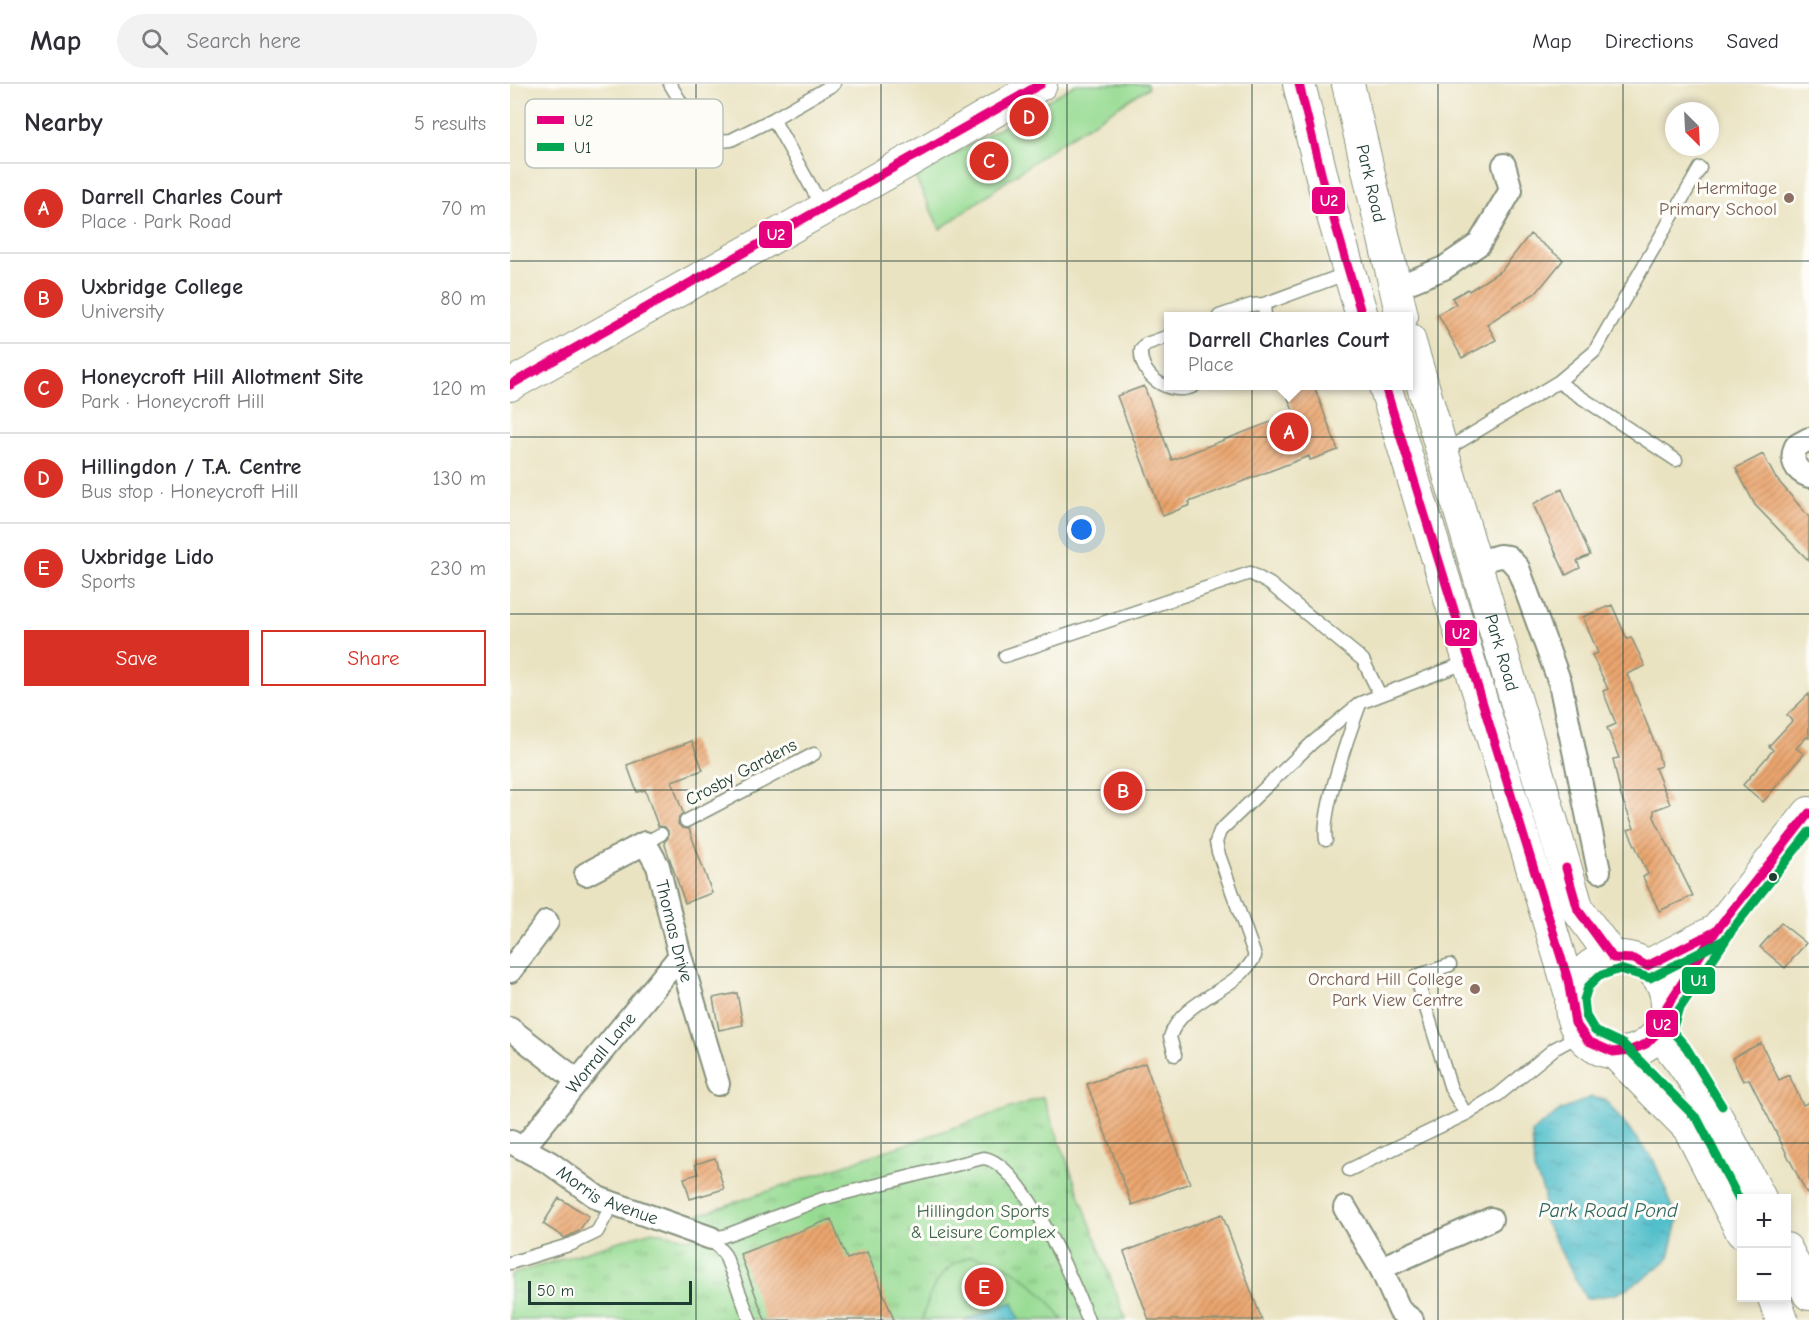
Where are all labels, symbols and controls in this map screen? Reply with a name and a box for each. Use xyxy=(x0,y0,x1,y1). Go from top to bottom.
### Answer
search box xyxy=(117,14,537,68)
text: Map xyxy=(30,25,81,57)
icon: search xyxy=(138,25,171,58)
text: Search here xyxy=(186,28,301,54)
text: Map xyxy=(1532,29,1572,53)
text: Directions xyxy=(1605,29,1694,53)
text: Saved xyxy=(1727,29,1779,53)
pin: D xyxy=(1010,94,1048,140)
legend xyxy=(525,99,723,168)
north arrow xyxy=(1665,102,1719,156)
text: Nearby xyxy=(24,108,103,138)
text: 5 results xyxy=(414,112,486,135)
text: U2 xyxy=(574,112,593,130)
pin: C xyxy=(970,138,1008,184)
text: U1 xyxy=(574,139,591,157)
street label: Park Road xyxy=(1351,142,1390,225)
place label: Hermitage Primary School xyxy=(1659,178,1777,220)
text: Darrell Charles Court xyxy=(81,184,282,210)
line badge: U2 xyxy=(1311,186,1346,215)
marker: Hermitage Primary School xyxy=(1782,191,1796,205)
text: U2 xyxy=(1320,192,1338,210)
text: A xyxy=(38,197,49,220)
text: 70 m xyxy=(441,197,486,220)
text: Place · Park Road xyxy=(81,210,232,233)
line badge: U2 xyxy=(758,220,793,249)
text: U2 xyxy=(767,226,785,244)
text: Uxbridge College xyxy=(81,274,243,300)
text: B xyxy=(37,287,50,310)
text: 80 m xyxy=(440,287,486,310)
text: University xyxy=(81,300,164,323)
popup xyxy=(1164,312,1413,390)
text: Darrell Charles Court xyxy=(1188,327,1389,353)
text: Place xyxy=(1188,353,1234,376)
text: Honeycroft Hill Allotment Site xyxy=(81,364,363,390)
text: C xyxy=(37,377,50,400)
text: 120 m xyxy=(432,377,486,400)
text: Park · Honeycroft Hill xyxy=(81,390,264,413)
pin: A xyxy=(1270,410,1308,454)
text: Hillingdon / T.A. Centre xyxy=(81,454,301,480)
text: D xyxy=(37,467,50,490)
text: 130 m xyxy=(433,467,486,490)
text: Bus stop · Honeycroft Hill xyxy=(81,480,298,503)
your location xyxy=(1067,515,1096,544)
text: Uxbridge Lido xyxy=(81,544,214,570)
text: E xyxy=(38,557,49,580)
text: 230 m xyxy=(430,557,486,580)
text: Sports xyxy=(81,570,135,593)
street label: Park Road xyxy=(1480,612,1523,694)
line badge: U2 xyxy=(1444,619,1478,647)
text: U2 xyxy=(1452,625,1470,643)
button: Save xyxy=(24,630,249,686)
button: Share xyxy=(261,630,486,686)
street label: Crosby Gardens xyxy=(682,734,801,811)
pin: B xyxy=(1104,768,1142,814)
unlabelled marker xyxy=(1767,871,1779,883)
street label: Thomas Drive xyxy=(651,878,697,985)
line badge: U1 xyxy=(1681,966,1716,995)
place label: Orchard Hill College Park View Centre xyxy=(1308,969,1463,1011)
text: U1 xyxy=(1691,972,1708,990)
marker: Orchard Hill College Park View Centre xyxy=(1468,982,1482,996)
street label: Worrall Lane xyxy=(562,1008,641,1098)
line badge: U2 xyxy=(1645,1009,1679,1038)
text: U2 xyxy=(1653,1016,1671,1034)
street label: Morris Avenue xyxy=(552,1161,661,1229)
map controls xyxy=(1737,1194,1791,1302)
button: + xyxy=(1737,1194,1791,1248)
water label: Park Road Pond xyxy=(1538,1199,1679,1222)
park label: Hillingdon Sports & Leisure Complex xyxy=(911,1201,1056,1243)
button: − xyxy=(1737,1248,1791,1302)
pin: E xyxy=(964,1264,1004,1310)
scale bar xyxy=(528,1278,692,1306)
text: 50 m xyxy=(537,1282,574,1300)

